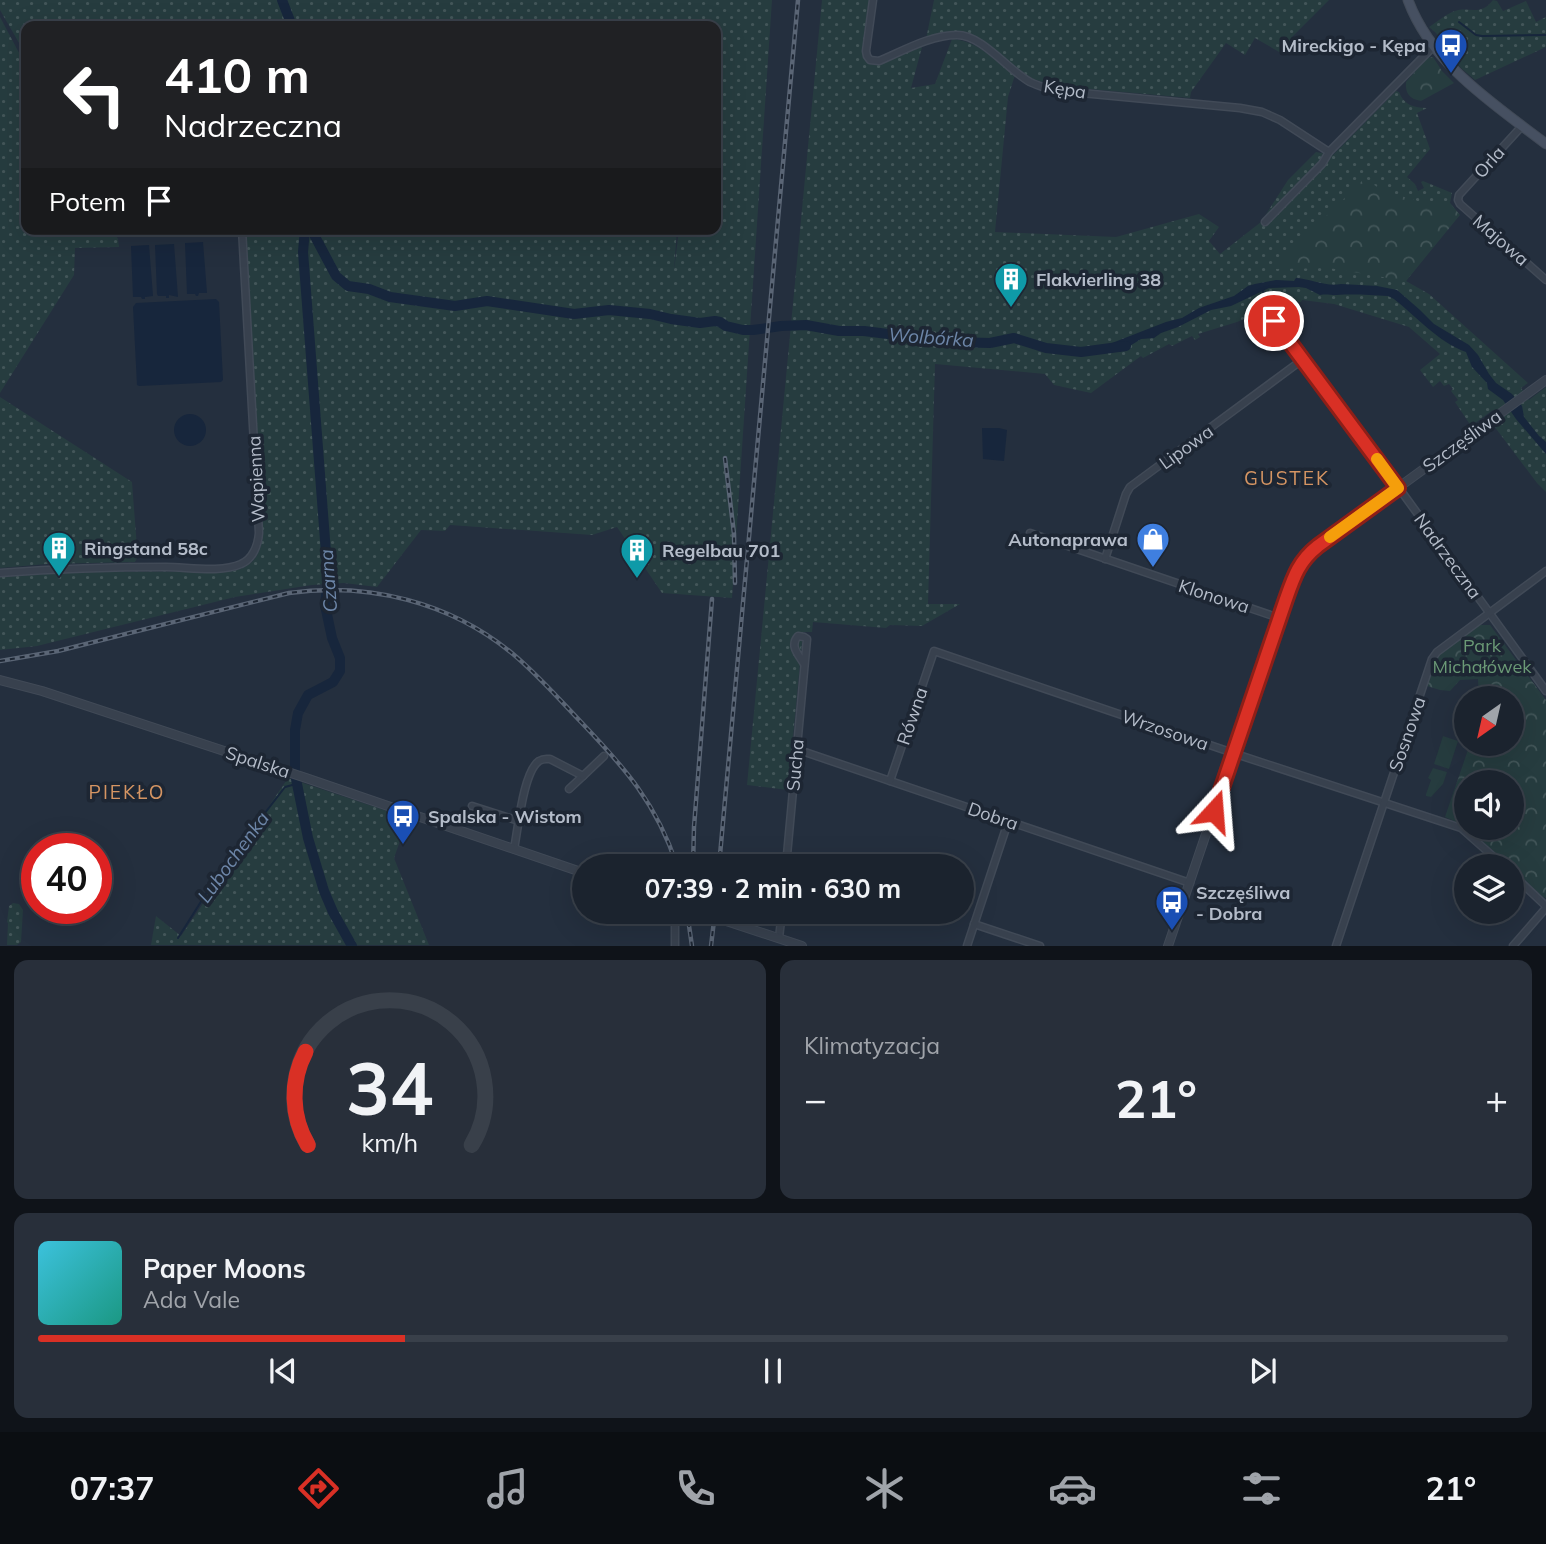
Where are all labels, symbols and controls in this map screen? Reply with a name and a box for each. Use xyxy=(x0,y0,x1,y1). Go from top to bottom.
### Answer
bus stop icon: Mireckigo - Kępa xyxy=(1432,26,1470,75)
place label: Mireckigo - Kępa xyxy=(1282,34,1426,57)
text: 410 m xyxy=(164,44,310,105)
icon: left xyxy=(49,49,140,140)
street label: Kępa xyxy=(1042,74,1088,104)
text: Nadrzeczna xyxy=(164,105,342,145)
street label: Orla xyxy=(1469,141,1509,183)
icon: arrive xyxy=(140,182,178,220)
text: Potem xyxy=(49,185,126,218)
street label: Majowa xyxy=(1468,209,1534,271)
building icon: Flakvierling 38 xyxy=(992,260,1030,309)
place label: Flakvierling 38 xyxy=(1036,268,1161,291)
pin xyxy=(1244,291,1304,351)
icon: arrive xyxy=(1255,302,1293,340)
water label: Wolbórka xyxy=(887,322,975,352)
street label: Szczęśliwa xyxy=(1418,405,1506,477)
street label: Lipowa xyxy=(1154,420,1218,474)
street label: Wapienna xyxy=(242,435,270,523)
district label: GUSTEK xyxy=(1244,466,1330,490)
street label: Nadrzeczna xyxy=(1409,509,1487,603)
shop icon: Autonaprawa xyxy=(1134,520,1172,569)
place label: Autonaprawa xyxy=(1008,528,1128,551)
building icon: Ringstand 58c xyxy=(40,529,78,578)
building icon: Regelbau 701 xyxy=(618,531,656,580)
place label: Ringstand 58c xyxy=(84,537,208,560)
place label: Regelbau 701 xyxy=(662,539,780,562)
water label: Czarna xyxy=(314,549,342,613)
street label: Klonowa xyxy=(1176,574,1252,618)
park label: Park Michałówek xyxy=(1433,634,1532,678)
street label: Równa xyxy=(891,684,933,748)
north arrow xyxy=(1454,686,1524,756)
map controls xyxy=(1454,686,1524,924)
street label: Sosnowa xyxy=(1384,694,1430,774)
street label: Wrzosowa xyxy=(1119,704,1211,756)
street label: Sucha xyxy=(781,738,809,792)
street label: Spalska xyxy=(223,741,293,783)
button: sound xyxy=(1454,770,1524,840)
position arrow xyxy=(1177,774,1251,848)
district label: PIEKŁO xyxy=(89,780,165,804)
bus stop icon: Spalska - Wistom xyxy=(384,797,422,846)
street label: Dobra xyxy=(965,797,1021,835)
place label: Spalska - Wistom xyxy=(428,805,582,828)
water label: Lubochenka xyxy=(192,807,274,907)
speed limit sign: 40 xyxy=(21,833,112,924)
button: layers xyxy=(1454,854,1524,924)
text: 07:39 · 2 min · 630 m xyxy=(645,872,901,905)
place label: Szczęśliwa - Dobra xyxy=(1196,881,1290,925)
bus stop icon: Szczęśliwa - Dobra xyxy=(1153,883,1191,932)
text: Klimatyzacja xyxy=(804,1031,940,1060)
text: 34 xyxy=(346,1043,434,1134)
text: 21° xyxy=(1115,1066,1197,1131)
text: − xyxy=(804,1075,827,1123)
text: + xyxy=(1485,1075,1508,1123)
text: km/h xyxy=(362,1127,418,1158)
text: Paper Moons xyxy=(143,1252,306,1285)
text: Ada Vale xyxy=(143,1285,240,1314)
icon: previous xyxy=(264,1352,302,1390)
icon: pause xyxy=(754,1352,792,1390)
icon: next xyxy=(1244,1352,1282,1390)
icon: directions xyxy=(294,1464,343,1513)
icon: music xyxy=(483,1464,532,1513)
icon: phone xyxy=(671,1464,720,1513)
icon: climate xyxy=(860,1464,909,1513)
icon: car xyxy=(1048,1464,1097,1513)
icon: filters xyxy=(1237,1464,1286,1513)
text: 07:37 xyxy=(70,1468,155,1508)
text: 21° xyxy=(1426,1468,1476,1508)

